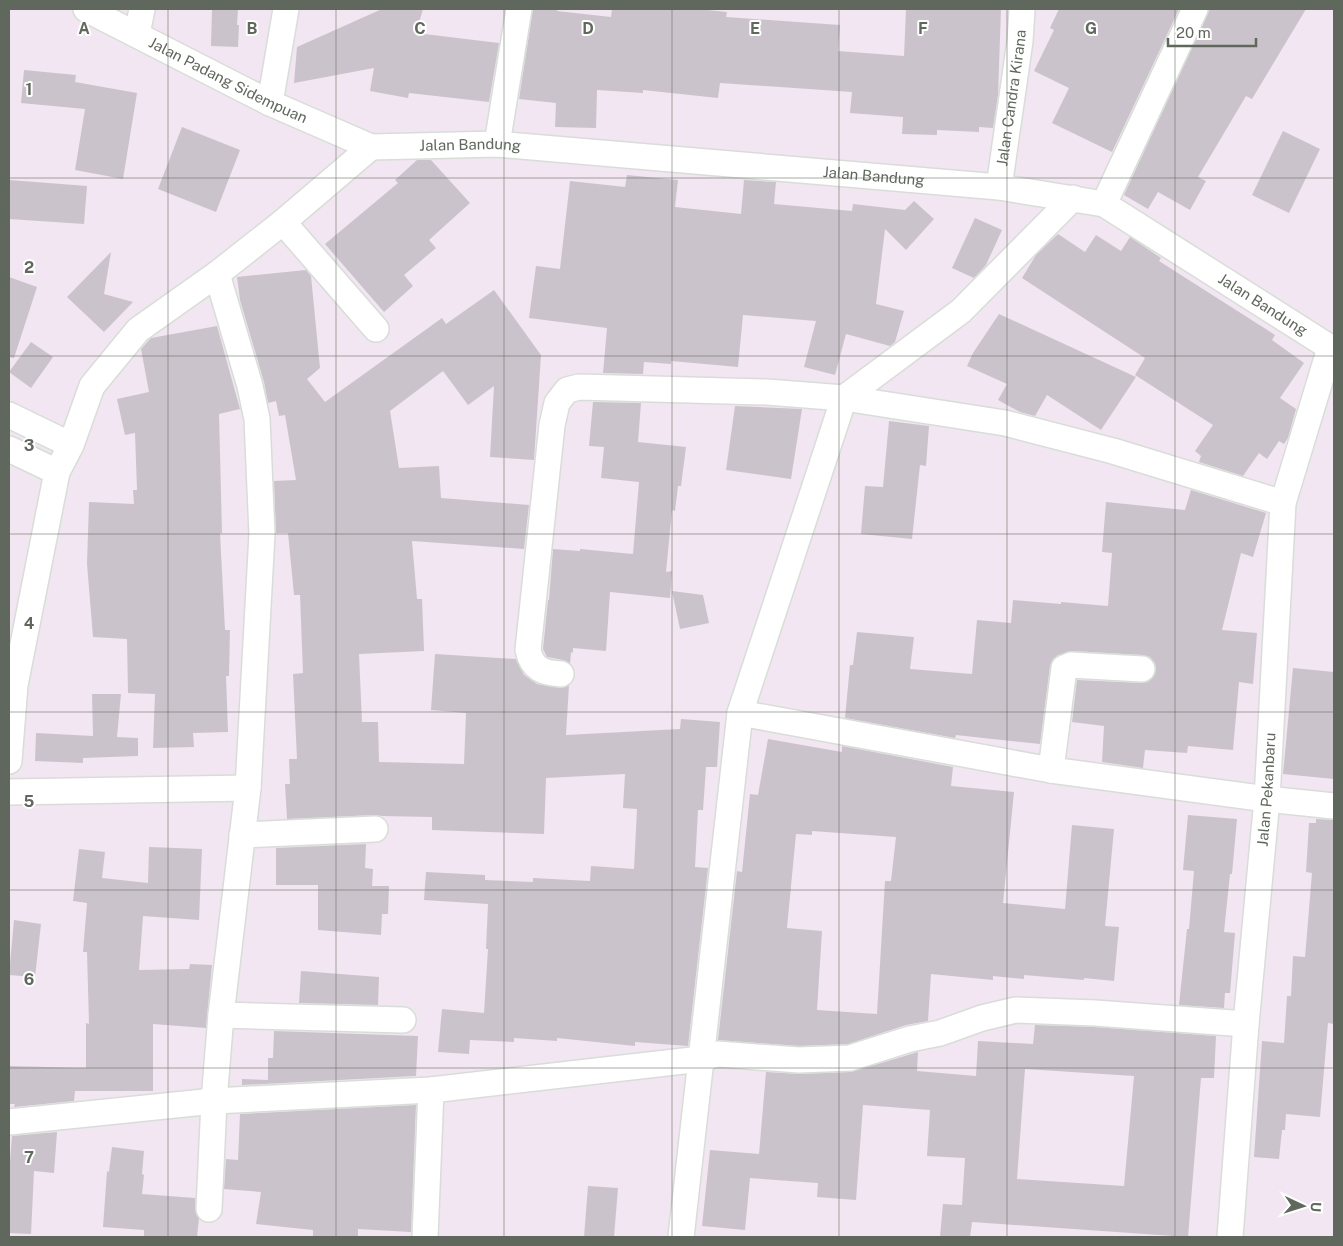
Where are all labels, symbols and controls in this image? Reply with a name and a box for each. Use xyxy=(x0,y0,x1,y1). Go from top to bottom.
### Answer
scale bar xyxy=(1168,15,1256,47)
text: A xyxy=(78,19,90,38)
text: B xyxy=(247,19,258,38)
text: C xyxy=(414,19,426,38)
text: D xyxy=(582,19,594,38)
text: E xyxy=(750,19,760,38)
text: F xyxy=(918,19,928,38)
text: G xyxy=(1085,19,1097,38)
text: 20 m xyxy=(1176,24,1211,41)
street label: Jalan Candra Kirana xyxy=(993,29,1029,167)
street label: Jalan Padang Sidempuan xyxy=(146,34,310,126)
text: 1 xyxy=(26,80,32,99)
street label: Jalan Bandung xyxy=(419,135,522,154)
street label: Jalan Bandung xyxy=(822,163,925,189)
text: 2 xyxy=(24,258,34,277)
street label: Jalan Bandung xyxy=(1215,270,1311,339)
text: 3 xyxy=(24,436,34,455)
text: 4 xyxy=(24,614,35,633)
street label: Jalan Pekanbaru xyxy=(1254,732,1279,847)
text: 5 xyxy=(24,792,35,811)
text: 6 xyxy=(24,970,34,989)
text: 7 xyxy=(24,1148,34,1167)
north arrow xyxy=(1278,1181,1328,1231)
text: U xyxy=(1308,1201,1324,1213)

